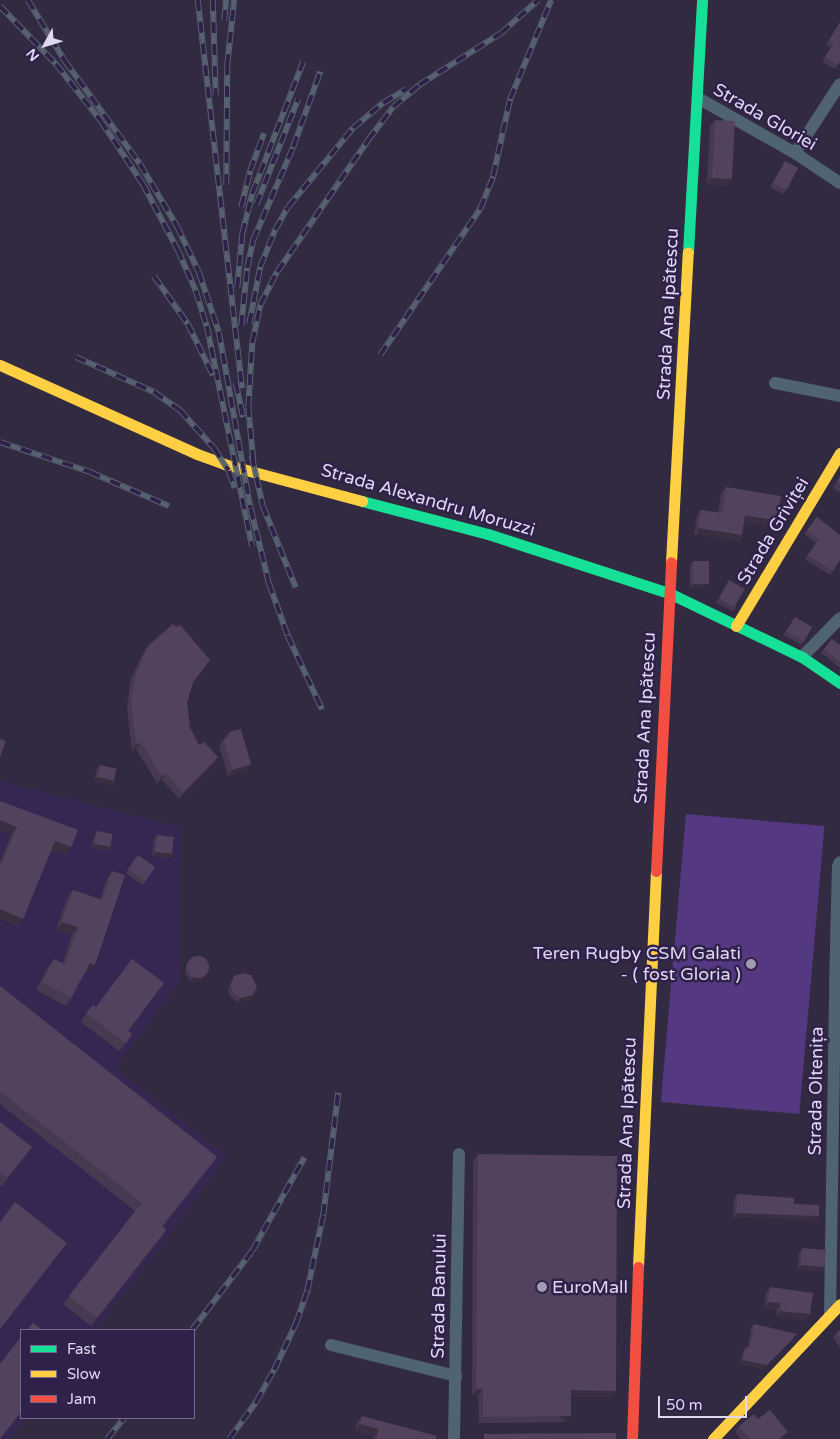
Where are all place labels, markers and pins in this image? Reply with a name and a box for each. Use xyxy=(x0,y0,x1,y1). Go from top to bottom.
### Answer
place label: Teren Rugby CSM Galati - ( fost Gloria ) xyxy=(533,943,741,986)
marker: Teren Rugby CSM Galati - ( fost Gloria ) xyxy=(745,958,757,970)
place label: EuroMall xyxy=(552,1276,628,1298)
marker: EuroMall xyxy=(536,1281,548,1293)

